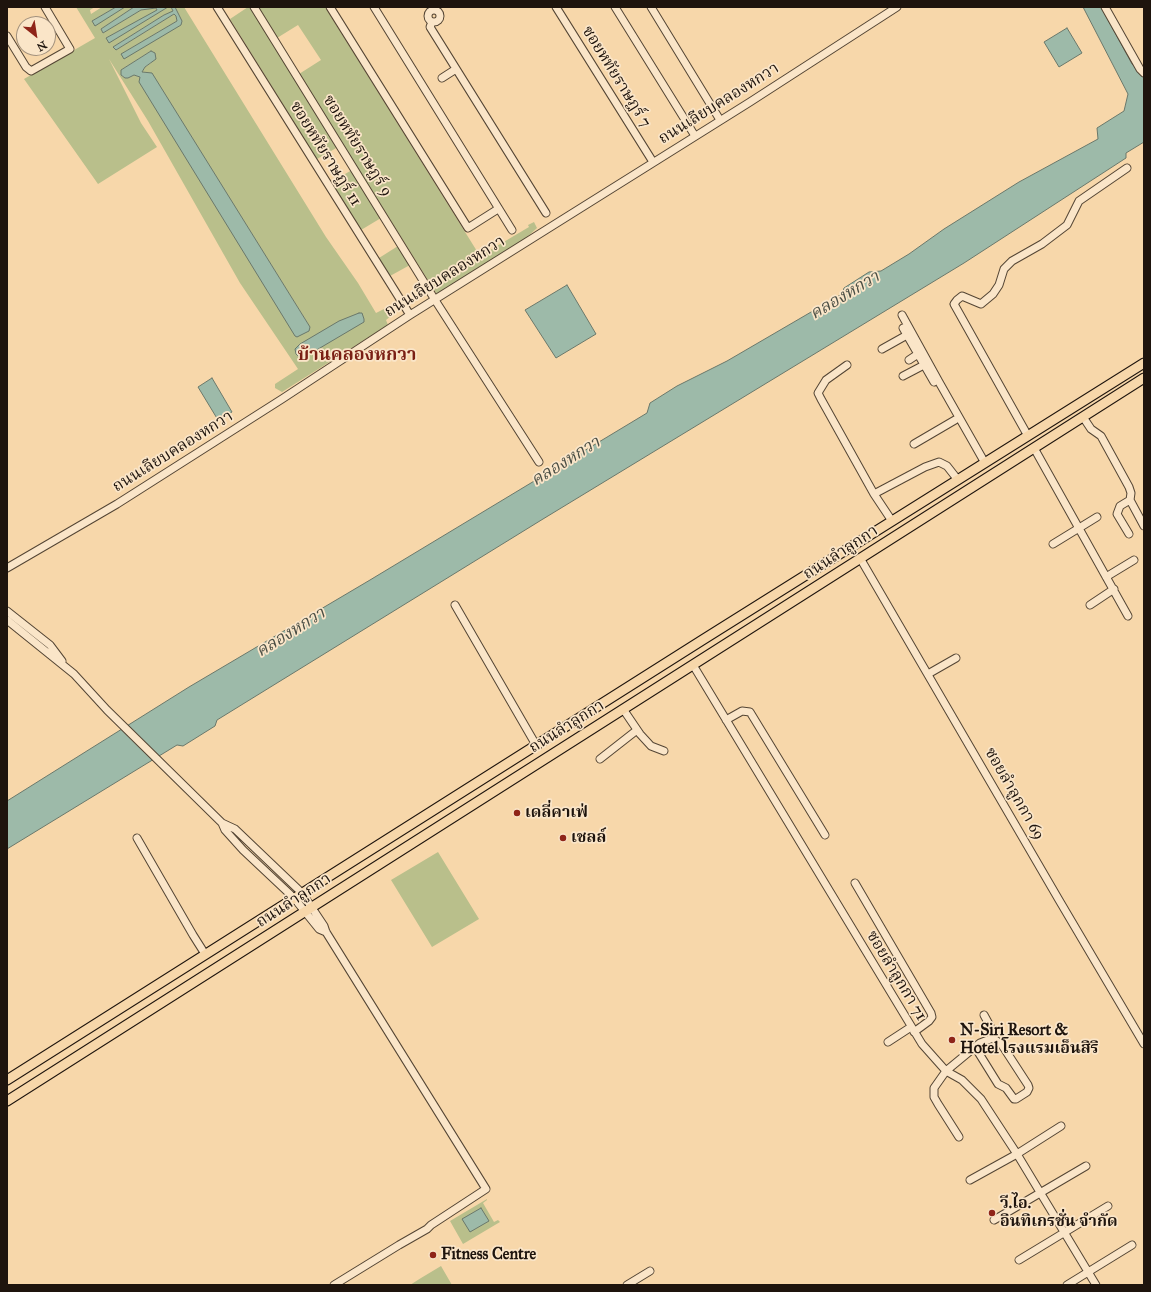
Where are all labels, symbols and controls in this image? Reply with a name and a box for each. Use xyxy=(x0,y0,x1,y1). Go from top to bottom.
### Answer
north arrow xyxy=(16,16,56,56)
street label: ซอยหทัยราษฎร์ 7 xyxy=(577,23,655,131)
text: N xyxy=(34,38,49,54)
street label: ถนนเลียบคลองหกวา xyxy=(655,59,783,149)
street label: ซอยหทัยราษฎร์ 9 xyxy=(318,92,396,200)
street label: ซอยหทัยราษฎร์ 11 xyxy=(285,98,365,210)
street label: ถนนเลียบคลองหกวา xyxy=(381,232,509,322)
water label: คลองหกวา xyxy=(807,267,883,325)
district label: บ้านคลองหกวา xyxy=(298,345,416,367)
street label: ถนนเลียบคลองหกวา xyxy=(109,407,237,497)
water label: คลองหกวา xyxy=(528,433,604,491)
street label: ถนนลำลูกกา xyxy=(800,522,882,584)
water label: คลองหกวา xyxy=(253,604,329,662)
street label: ถนนลำลูกกา xyxy=(526,696,608,758)
street label: ซอยลำลูกกา 69 xyxy=(980,744,1048,844)
place label: เดลี่คาเฟ่ xyxy=(525,803,588,823)
marker: เดลี่คาเฟ่ xyxy=(512,808,522,818)
place label: เชลล์ xyxy=(571,828,606,848)
marker: เชลล์ xyxy=(558,833,568,843)
street label: ถนนลำลูกกา xyxy=(253,870,335,932)
street label: ซอยลำลูกกา 71 xyxy=(862,928,930,1024)
place label: N-Siri Resort & Hotel โรงแรมเอ็นสิริ xyxy=(960,1021,1099,1059)
marker: N-Siri Resort & Hotel โรงแรมเอ็นสิริ xyxy=(947,1035,957,1045)
place label: วี.ไอ. อินทิเกรชั่น จำกัด xyxy=(1000,1194,1118,1232)
marker: วี.ไอ. อินทิเกรชั่น จำกัด xyxy=(987,1208,997,1218)
place label: Fitness Centre xyxy=(441,1245,536,1265)
marker: Fitness Centre xyxy=(428,1250,438,1260)

